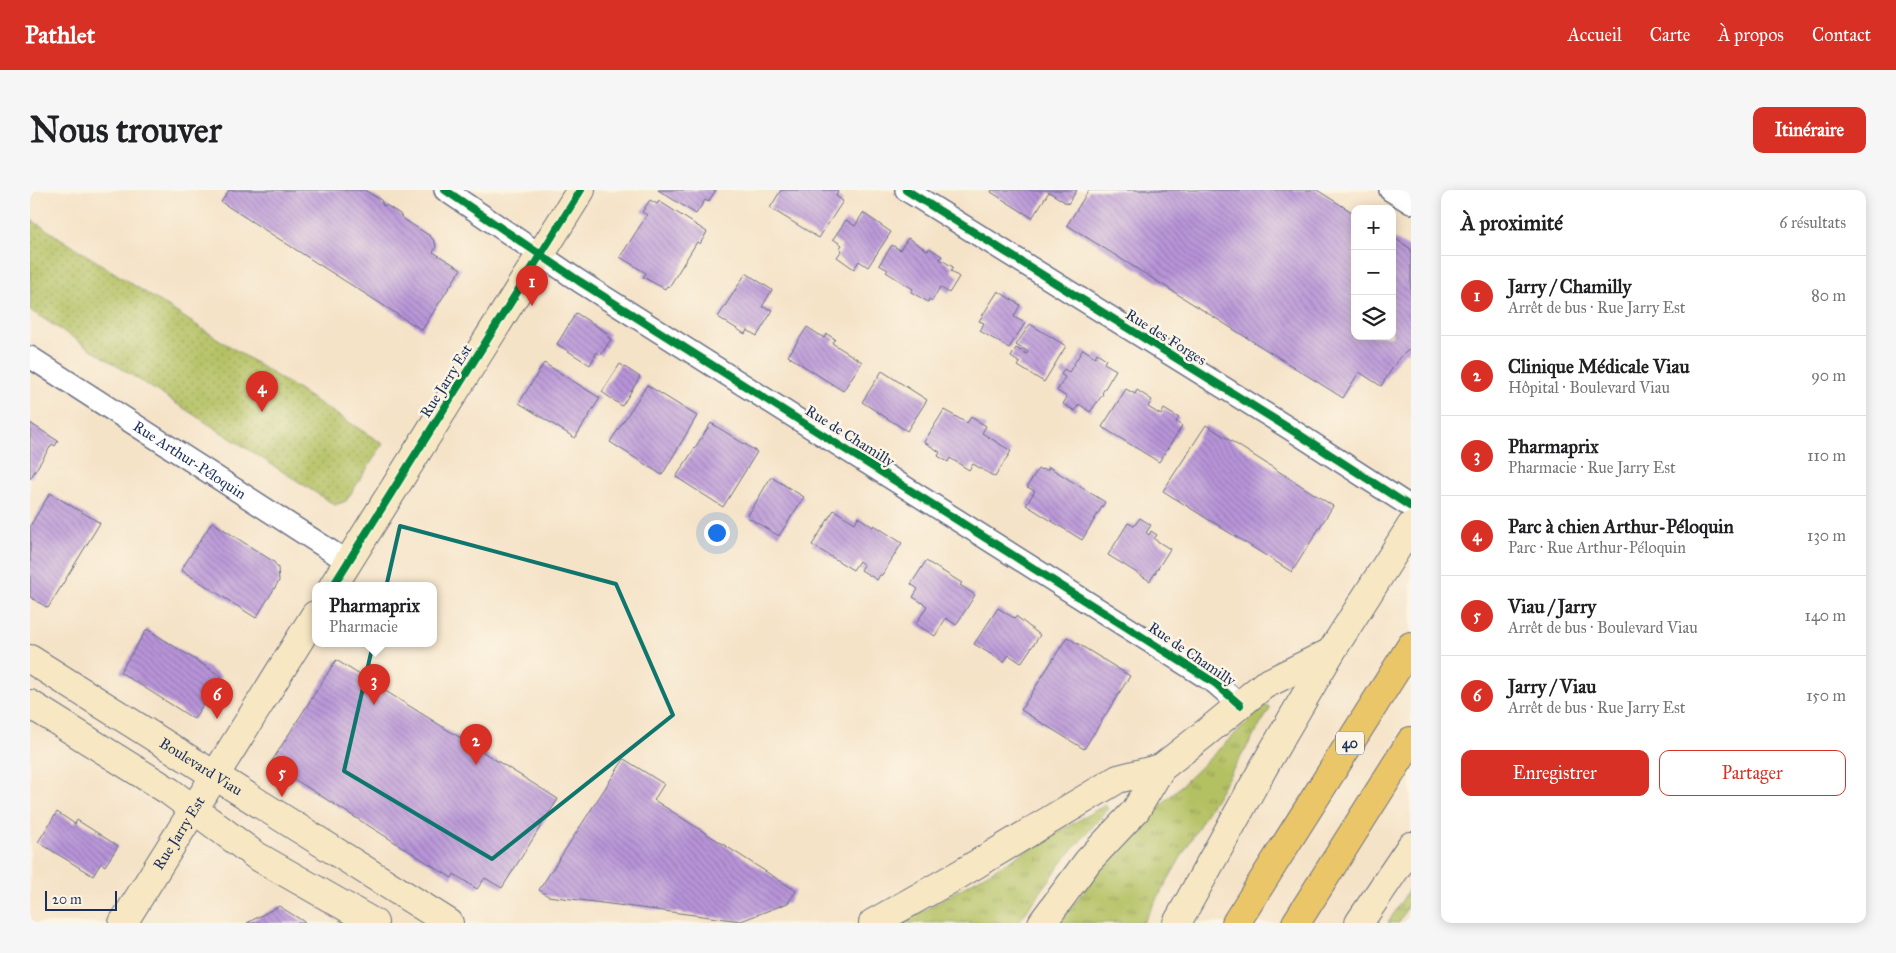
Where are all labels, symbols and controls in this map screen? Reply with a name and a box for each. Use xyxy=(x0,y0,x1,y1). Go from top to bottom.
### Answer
text: Pathlet xyxy=(25,20,95,50)
text: Accueil xyxy=(1568,24,1622,46)
text: Carte xyxy=(1650,24,1690,46)
text: À propos xyxy=(1718,24,1784,46)
text: Contact xyxy=(1812,24,1871,46)
button: Itinéraire xyxy=(1753,107,1866,153)
text: Nous trouver xyxy=(30,109,222,152)
map controls xyxy=(1351,205,1396,340)
button: + xyxy=(1351,205,1396,250)
text: À proximité xyxy=(1461,210,1563,236)
text: 6 résultats xyxy=(1779,213,1846,232)
button: − xyxy=(1351,250,1396,295)
pin: 1 xyxy=(516,265,548,306)
text: Jarry / Chamilly xyxy=(1508,275,1631,298)
text: 1 xyxy=(1474,286,1480,305)
text: 80 m xyxy=(1811,286,1846,305)
button: layers xyxy=(1351,295,1396,340)
text: Arrêt de bus · Rue Jarry Est xyxy=(1508,298,1686,317)
street label: Rue des Forges xyxy=(1122,305,1210,369)
street label: Rue Jarry Est xyxy=(416,340,477,421)
text: Clinique Médicale Viau xyxy=(1508,355,1690,378)
text: 2 xyxy=(1473,366,1481,385)
text: 90 m xyxy=(1811,366,1846,385)
pin: 4 xyxy=(246,371,278,412)
text: Hôpital · Boulevard Viau xyxy=(1508,378,1670,397)
street label: Rue de Chamilly xyxy=(802,401,899,471)
street label: Rue Arthur-Péloquin xyxy=(130,417,249,503)
text: Pharmaprix xyxy=(1508,435,1599,458)
text: 3 xyxy=(1474,446,1480,465)
text: 110 m xyxy=(1807,446,1846,465)
text: Pharmacie · Rue Jarry Est xyxy=(1508,458,1676,477)
text: Parc à chien Arthur-Péloquin xyxy=(1508,515,1734,538)
your location xyxy=(704,520,730,546)
text: 4 xyxy=(1473,526,1481,545)
text: 130 m xyxy=(1807,526,1846,545)
text: Parc · Rue Arthur-Péloquin xyxy=(1508,538,1686,557)
popup xyxy=(312,582,437,647)
text: Pharmaprix xyxy=(329,594,420,617)
text: Viau / Jarry xyxy=(1508,595,1596,618)
text: 5 xyxy=(1473,606,1481,625)
text: 140 m xyxy=(1805,606,1846,625)
text: Pharmacie xyxy=(329,617,398,636)
street label: Rue de Chamilly xyxy=(1145,618,1240,690)
text: Arrêt de bus · Boulevard Viau xyxy=(1508,618,1698,637)
pin: 3 xyxy=(358,664,390,705)
text: Jarry / Viau xyxy=(1508,675,1596,698)
pin: 6 xyxy=(201,678,233,719)
text: 6 xyxy=(1473,686,1481,705)
text: 150 m xyxy=(1806,686,1846,705)
text: Arrêt de bus · Rue Jarry Est xyxy=(1508,698,1686,717)
pin: 2 xyxy=(460,724,492,765)
road number: 40 xyxy=(1336,732,1364,754)
street label: Boulevard Viau xyxy=(156,734,246,800)
button: Enregistrer xyxy=(1461,750,1649,796)
button: Partager xyxy=(1659,750,1846,796)
pin: 5 xyxy=(266,756,298,797)
street label: Rue Jarry Est xyxy=(149,792,209,873)
scale bar xyxy=(45,888,118,911)
text: 20 m xyxy=(52,891,82,908)

